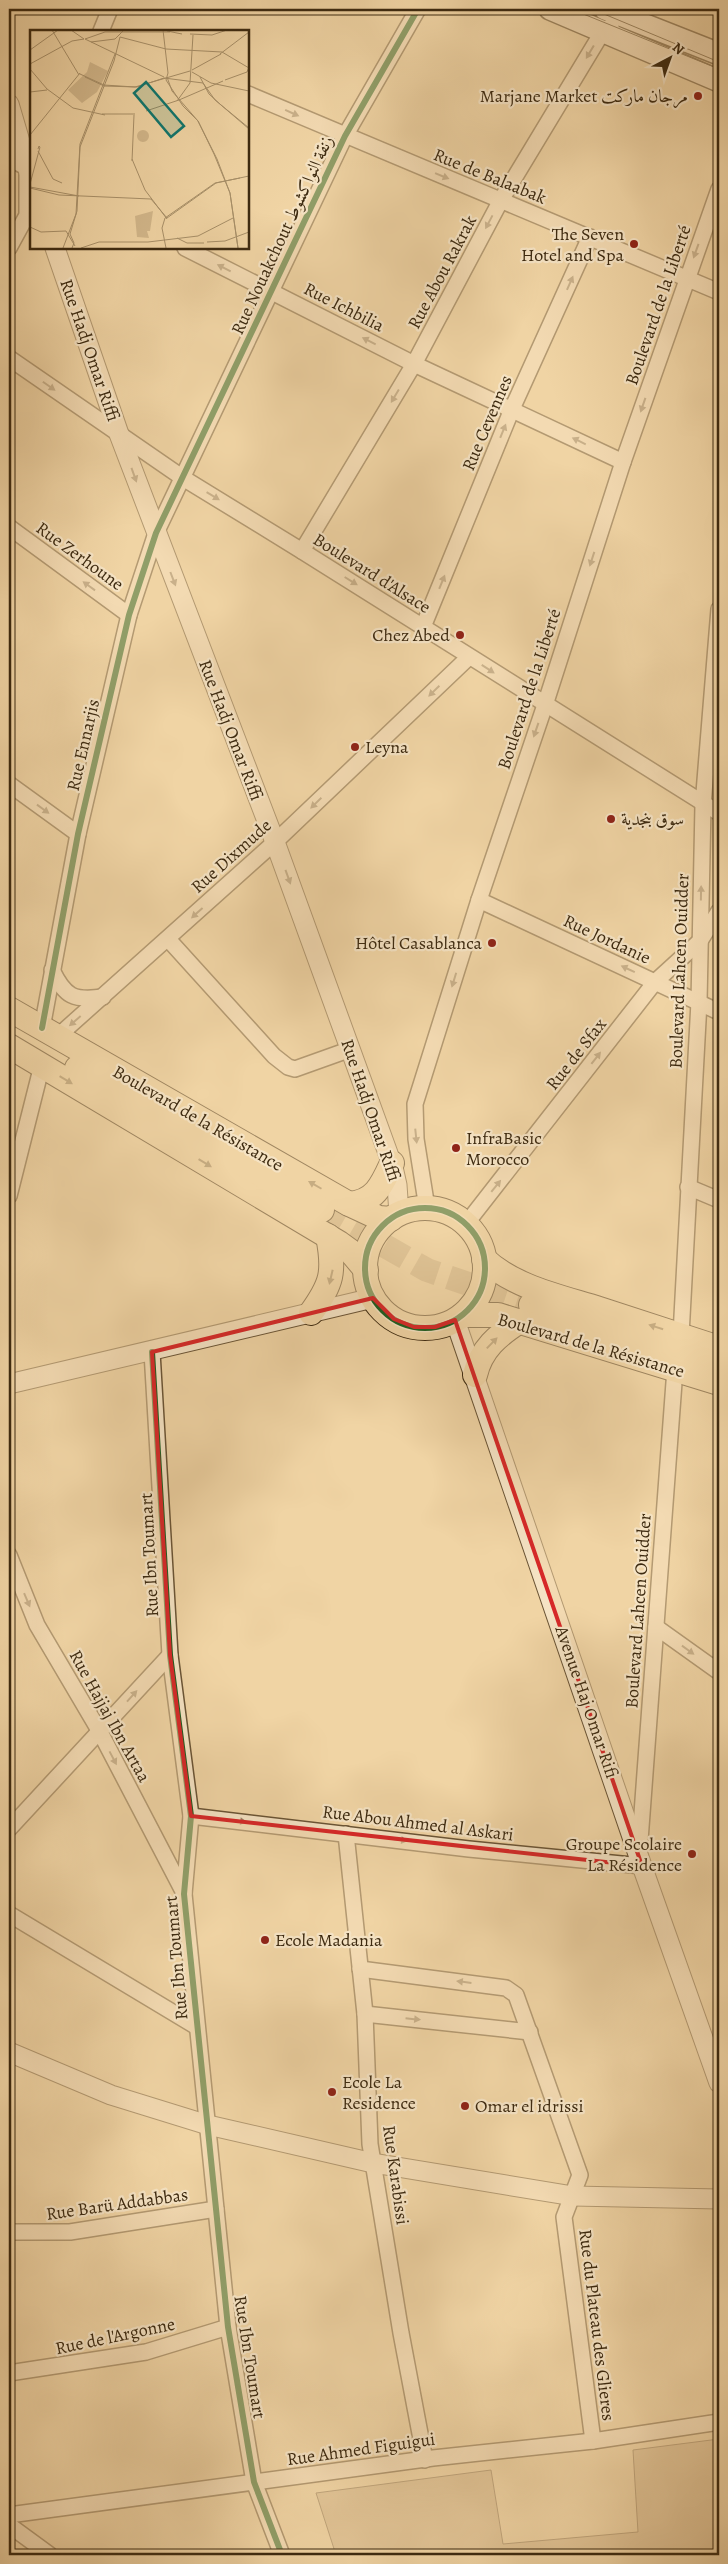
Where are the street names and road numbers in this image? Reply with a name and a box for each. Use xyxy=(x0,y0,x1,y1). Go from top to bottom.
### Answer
street label: Rue Nouakchout زنقة النواكشوط xyxy=(225,131,339,339)
street label: Rue de Balaabak xyxy=(430,142,550,210)
street label: Rue Abou Rakrak xyxy=(402,211,482,333)
street label: Boulevard de la Liberté xyxy=(619,222,697,388)
street label: Rue Hadj Omar Riffi xyxy=(54,276,126,424)
street label: Rue Ichbilia xyxy=(300,276,389,338)
street label: Rue Cevennes xyxy=(456,372,518,474)
street label: Rue Zerhoune xyxy=(31,516,129,596)
street label: Boulevard d'Alsace xyxy=(309,527,435,619)
street label: Boulevard de la Liberté xyxy=(492,606,566,772)
street label: Rue Hadj Omar Riffi xyxy=(193,656,269,804)
street label: Rue Ennarjis xyxy=(61,697,105,793)
street label: Rue Dixmude xyxy=(186,813,276,899)
street label: Boulevard Lahcen Ouidder xyxy=(664,873,694,1069)
street label: Rue Jordanie xyxy=(559,908,655,970)
street label: Rue de Sfax xyxy=(540,1013,612,1095)
street label: Rue Hadj Omar Riffi xyxy=(335,1036,407,1184)
street label: Boulevard de la Résistance xyxy=(108,1059,288,1177)
street label: Boulevard de la Résistance xyxy=(495,1307,687,1383)
street label: Rue Ibn Toumart xyxy=(134,1492,164,1618)
street label: Boulevard Lahcen Ouidder xyxy=(619,1513,657,1709)
street label: Avenue Haj Omar Rifi xyxy=(549,1622,624,1781)
street label: Rue Hajjaj Ibn Artaa xyxy=(64,1646,157,1787)
street label: Rue Abou Ahmed al Askari xyxy=(321,1799,515,1847)
street label: Rue Ibn Toumart xyxy=(159,1895,193,2021)
street label: Rue Karabissi xyxy=(377,2124,415,2226)
street label: Rue Barü Addabbas xyxy=(45,2182,189,2226)
street label: Rue du Plateau des Glieres xyxy=(573,2228,621,2422)
street label: Rue Ibn Toumart xyxy=(228,2294,272,2420)
street label: Rue de l'Argonne xyxy=(53,2312,177,2360)
street label: Rue Ahmed Figuigui xyxy=(285,2427,437,2471)

